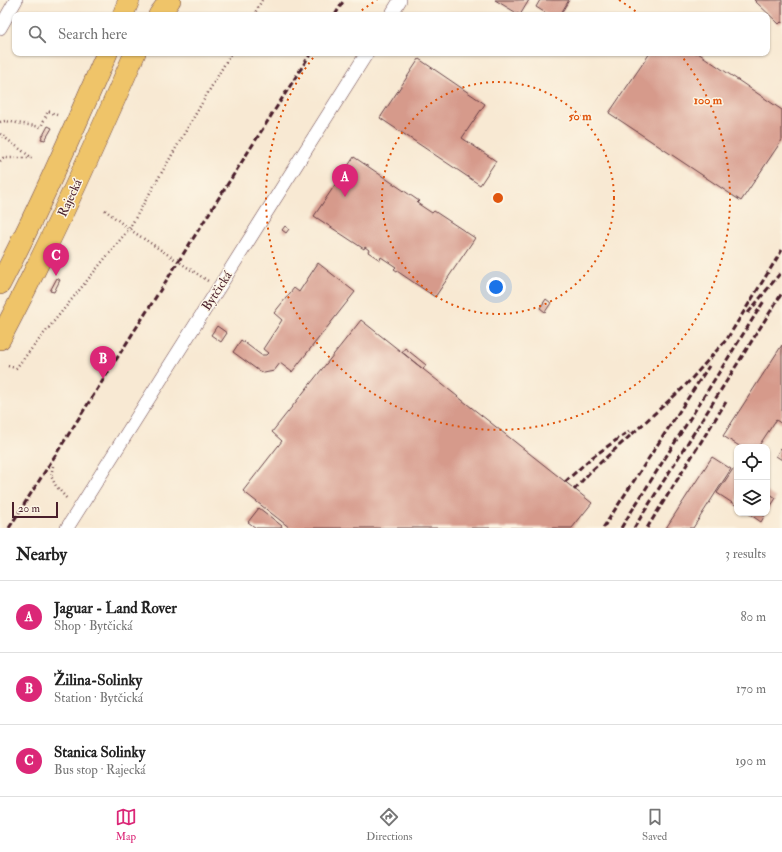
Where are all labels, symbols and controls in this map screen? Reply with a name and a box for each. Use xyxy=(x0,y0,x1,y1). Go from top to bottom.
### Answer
search box xyxy=(12,12,770,56)
icon: search xyxy=(26,23,48,45)
text: Search here xyxy=(58,25,127,44)
text: 100 m xyxy=(694,93,723,108)
text: 50 m xyxy=(568,109,592,124)
pin: A xyxy=(332,164,358,197)
street label: Rajecká xyxy=(54,176,86,219)
centre of rings xyxy=(491,191,505,205)
pin: C xyxy=(43,243,69,276)
street label: Bytčická xyxy=(198,268,237,314)
your location xyxy=(486,277,506,297)
pin: B xyxy=(90,346,116,379)
map controls xyxy=(734,444,770,516)
button: locate xyxy=(734,444,770,480)
button: layers xyxy=(734,480,770,516)
scale bar xyxy=(12,500,58,519)
text: 20 m xyxy=(18,502,40,515)
text: Nearby xyxy=(16,544,67,565)
text: 3 results xyxy=(725,546,766,562)
text: Jaguar - Land Rover xyxy=(54,599,177,618)
text: A xyxy=(25,609,33,625)
text: 80 m xyxy=(740,609,766,625)
text: Shop · Bytčická xyxy=(54,618,133,634)
text: Žilina-Solinky xyxy=(54,671,142,690)
text: B xyxy=(25,681,33,697)
text: 170 m xyxy=(736,681,766,697)
text: Station · Bytčická xyxy=(54,690,143,706)
text: Stanica Solinky xyxy=(54,743,145,762)
text: C xyxy=(24,753,34,769)
text: 190 m xyxy=(735,753,766,769)
text: Bus stop · Rajecká xyxy=(54,762,146,778)
tab: Map xyxy=(115,806,137,843)
tab: Directions xyxy=(366,806,413,843)
tab: Saved xyxy=(642,806,667,843)

